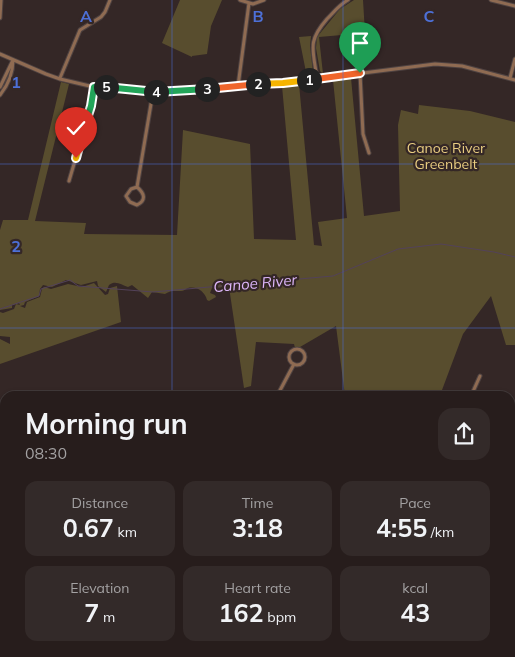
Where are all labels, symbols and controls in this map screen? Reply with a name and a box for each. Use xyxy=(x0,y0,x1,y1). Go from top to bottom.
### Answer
text: A xyxy=(80,6,92,26)
text: B xyxy=(252,6,264,26)
text: C xyxy=(424,6,435,26)
pin xyxy=(339,22,381,73)
icon: arrive xyxy=(346,29,374,57)
pin: 1 xyxy=(296,68,322,92)
text: 1 xyxy=(305,71,314,89)
text: 1 xyxy=(11,72,21,92)
pin: 2 xyxy=(246,72,270,96)
pin: 5 xyxy=(94,74,118,100)
text: 2 xyxy=(254,75,263,93)
pin: 3 xyxy=(194,76,220,102)
text: 5 xyxy=(102,78,111,96)
pin: 4 xyxy=(144,80,168,104)
text: 3 xyxy=(203,80,212,98)
text: 4 xyxy=(152,83,161,101)
pin xyxy=(55,107,97,158)
icon: check xyxy=(62,114,90,142)
park label: Canoe River Greenbelt xyxy=(407,139,486,173)
text: 2 xyxy=(11,236,21,256)
water label: Canoe River xyxy=(212,270,298,296)
text: Morning run xyxy=(25,406,188,441)
button: share xyxy=(438,408,490,460)
text: 08:30 xyxy=(25,443,67,463)
text: Distance xyxy=(72,494,128,512)
text: Time xyxy=(242,494,273,512)
text: Pace xyxy=(399,494,431,512)
text: 0.67 xyxy=(63,512,114,543)
text: 3:18 xyxy=(232,512,283,543)
text: 4:55 xyxy=(376,512,427,543)
text: km xyxy=(114,523,137,541)
text: /km xyxy=(427,523,454,541)
text: Elevation xyxy=(70,579,129,597)
text: Heart rate xyxy=(224,579,291,597)
text: kcal xyxy=(402,579,428,597)
text: 7 xyxy=(84,597,99,628)
text: 162 xyxy=(219,597,264,628)
text: 43 xyxy=(400,597,430,628)
text: m xyxy=(99,608,115,626)
text: bpm xyxy=(264,608,296,626)

